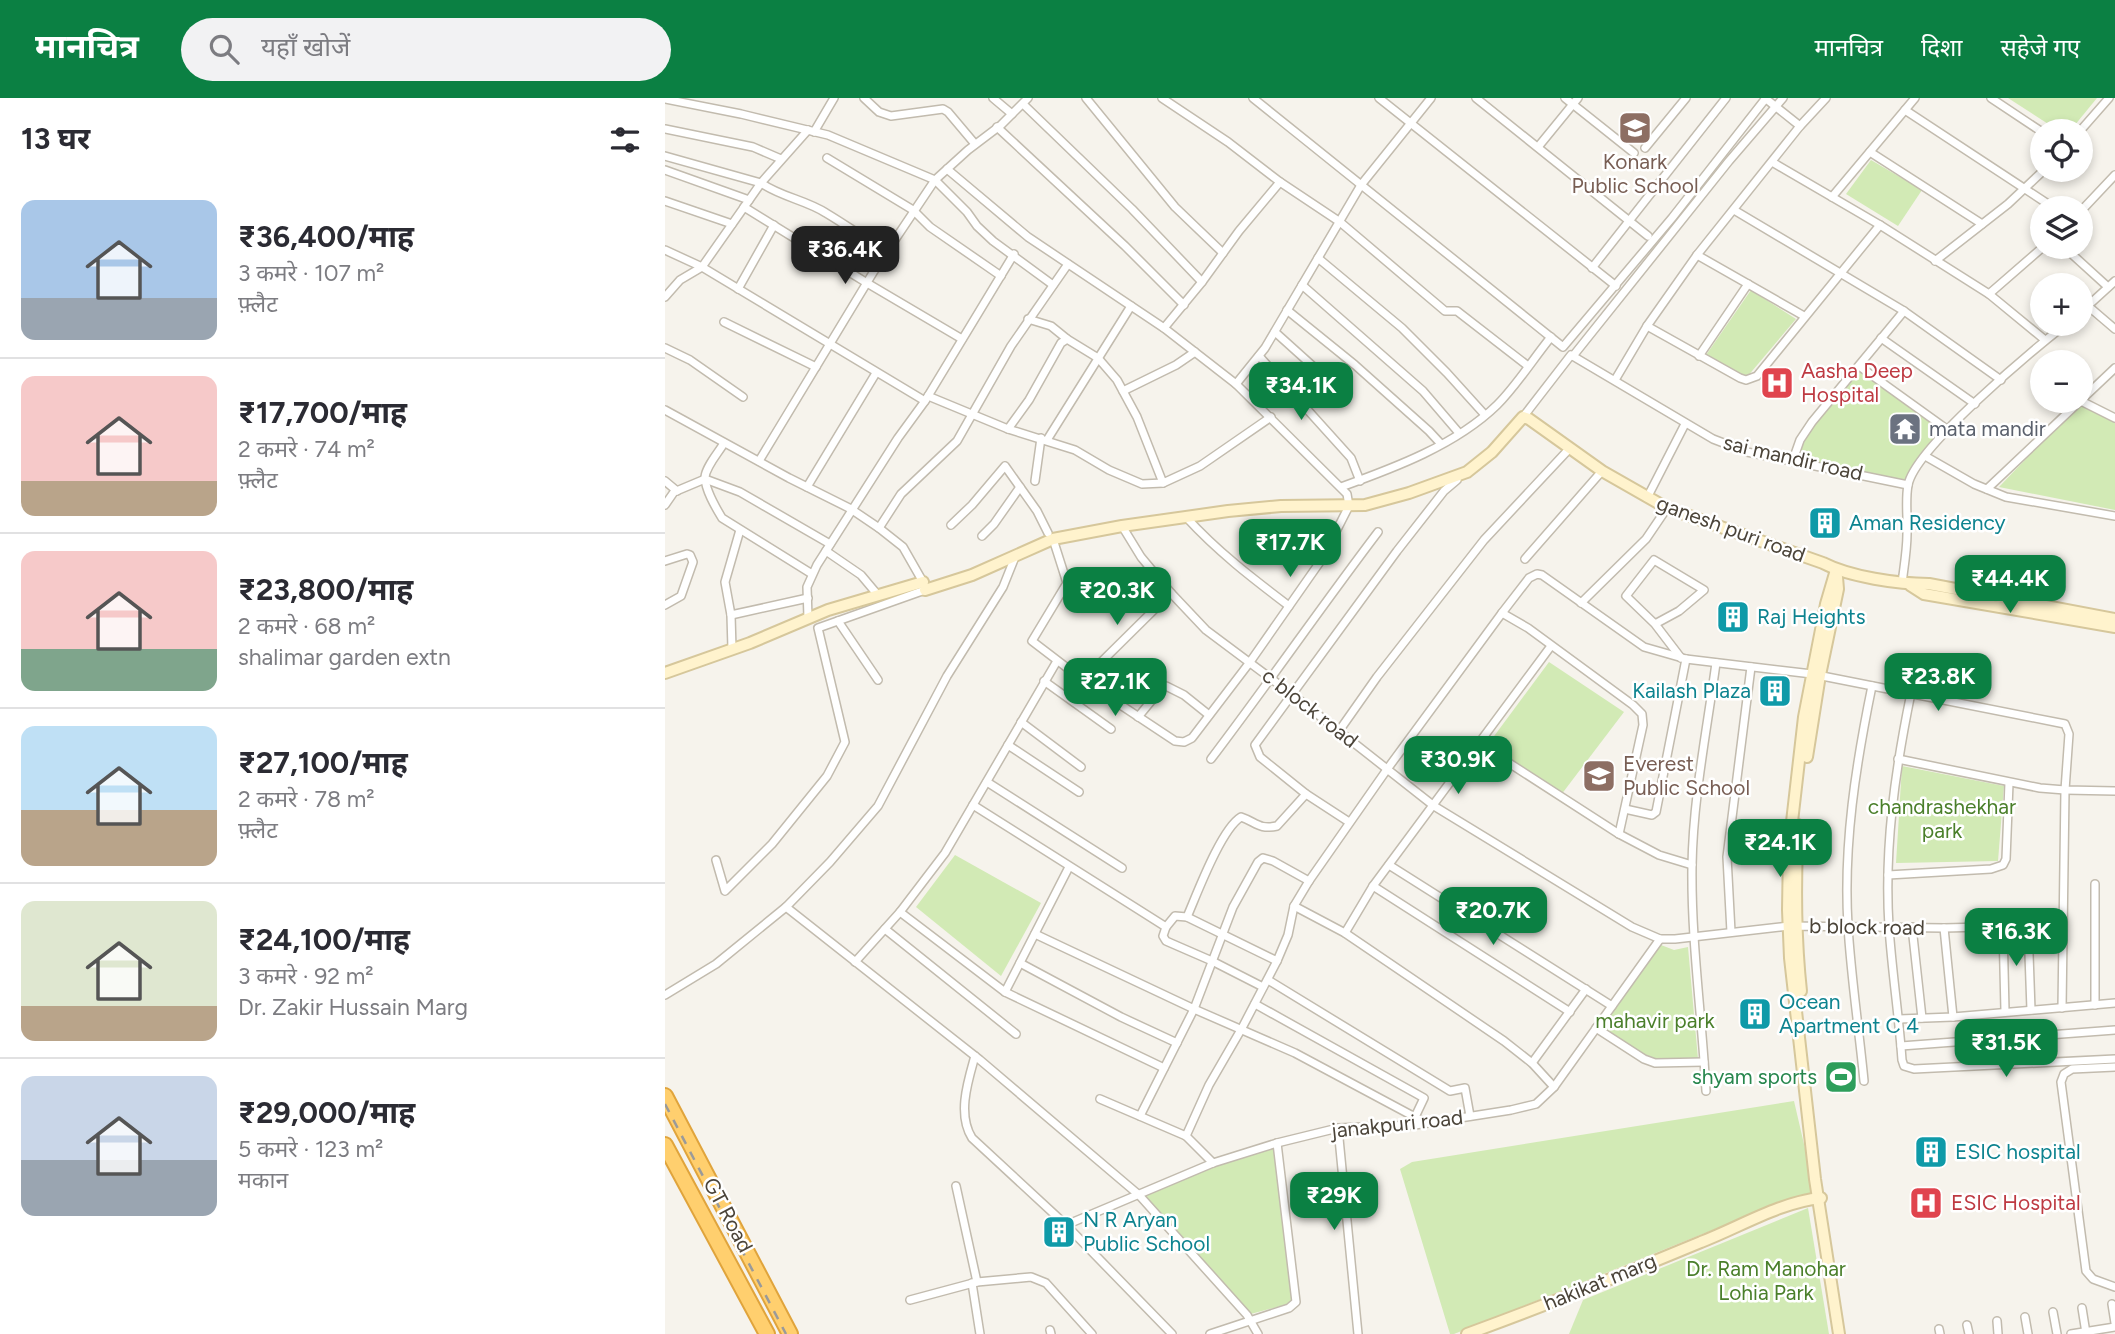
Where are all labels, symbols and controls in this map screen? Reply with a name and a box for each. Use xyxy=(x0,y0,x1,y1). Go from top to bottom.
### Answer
search box xyxy=(181,18,671,81)
text: मानचित्र xyxy=(35,27,139,66)
icon: search xyxy=(205,30,243,68)
text: यहाँ खोजें xyxy=(261,31,350,63)
text: मानचित्र xyxy=(1814,33,1883,62)
text: दिशा xyxy=(1921,33,1963,62)
text: सहेजे गए xyxy=(2001,33,2080,62)
school or university icon: Konark Public School xyxy=(1616,109,1654,147)
map controls xyxy=(2030,119,2093,413)
button: locate xyxy=(2030,119,2093,182)
text: 13 घर xyxy=(21,120,90,157)
icon: filters xyxy=(606,121,644,159)
place label: Konark Public School xyxy=(1571,149,1699,198)
button: layers xyxy=(2030,196,2093,259)
text: ₹36,400/माह xyxy=(238,218,414,255)
pin: ₹36.4K xyxy=(788,226,902,286)
icon: home xyxy=(77,228,161,312)
text: ₹36.4K xyxy=(807,235,883,263)
text: 3 कमरे · 107 m² xyxy=(238,259,384,287)
button: + xyxy=(2030,273,2093,336)
text: फ़्लैट xyxy=(238,290,278,318)
button: − xyxy=(2030,350,2093,413)
place label: Aasha Deep Hospital xyxy=(1801,358,1913,407)
pin: ₹34.1K xyxy=(1244,362,1358,422)
hospital icon: Aasha Deep Hospital xyxy=(1758,364,1796,402)
text: ₹34.1K xyxy=(1265,371,1337,399)
text: ₹17,700/माह xyxy=(238,394,407,431)
icon: home xyxy=(77,404,161,488)
temple icon: mata mandir xyxy=(1886,410,1924,448)
place label: mata mandir xyxy=(1929,416,2046,441)
street label: sai mandir road xyxy=(1721,429,1865,486)
text: 2 कमरे · 74 m² xyxy=(238,435,375,463)
text: फ़्लैट xyxy=(238,466,278,494)
street label: ganesh puri road xyxy=(1653,490,1809,567)
building icon: Aman Residency xyxy=(1806,504,1844,542)
place label: Aman Residency xyxy=(1849,510,2006,535)
pin: ₹17.7K xyxy=(1233,519,1347,579)
text: ₹17.7K xyxy=(1255,528,1325,556)
pin: ₹44.4K xyxy=(1953,556,2067,615)
text: ₹44.4K xyxy=(1971,564,2049,592)
pin: ₹20.3K xyxy=(1060,568,1174,627)
text: ₹23,800/माह xyxy=(238,571,413,608)
text: ₹20.3K xyxy=(1079,576,1155,604)
icon: home xyxy=(77,579,161,663)
building icon: Raj Heights xyxy=(1714,598,1752,636)
place label: Raj Heights xyxy=(1757,604,1866,629)
text: 2 कमरे · 68 m² xyxy=(238,612,375,640)
text: shalimar garden extn xyxy=(238,643,451,671)
pin: ₹23.8K xyxy=(1881,654,1995,713)
pin: ₹27.1K xyxy=(1058,658,1172,718)
street label: c block road xyxy=(1257,662,1363,753)
text: ₹23.8K xyxy=(1900,662,1976,690)
text: ₹27.1K xyxy=(1080,667,1150,695)
building icon: Kailash Plaza xyxy=(1756,672,1794,710)
place label: Kailash Plaza xyxy=(1632,678,1751,703)
pin: ₹30.9K xyxy=(1401,736,1515,796)
text: ₹27,100/माह xyxy=(238,744,408,781)
text: ₹30.9K xyxy=(1420,745,1496,773)
place label: Everest Public School xyxy=(1623,751,1750,800)
icon: home xyxy=(77,754,161,838)
school or university icon: Everest Public School xyxy=(1580,757,1618,795)
text: 2 कमरे · 78 m² xyxy=(238,785,375,813)
park label: chandrashekhar park xyxy=(1868,794,2016,843)
text: फ़्लैट xyxy=(238,816,278,844)
pin: ₹24.1K xyxy=(1723,820,1837,879)
text: ₹24.1K xyxy=(1744,828,1816,856)
pin: ₹20.7K xyxy=(1436,888,1550,947)
text: ₹20.7K xyxy=(1455,896,1531,924)
pin: ₹16.3K xyxy=(1959,908,2073,968)
street label: b block road xyxy=(1809,913,1925,940)
text: ₹16.3K xyxy=(1981,917,2051,945)
text: ₹24,100/माह xyxy=(238,921,410,958)
icon: home xyxy=(77,929,161,1013)
text: 3 कमरे · 92 m² xyxy=(238,962,374,990)
place label: Ocean Apartment C 4 xyxy=(1779,989,1919,1038)
text: Dr. Zakir Hussain Marg xyxy=(238,993,468,1021)
building icon: Ocean Apartment C 4 xyxy=(1736,995,1774,1033)
park label: mahavir park xyxy=(1595,1008,1715,1033)
pin: ₹31.5K xyxy=(1949,1020,2063,1079)
text: ₹31.5K xyxy=(1971,1028,2041,1056)
sports icon: shyam sports xyxy=(1822,1058,1860,1096)
place label: shyam sports xyxy=(1692,1064,1817,1089)
text: ₹29,000/माह xyxy=(238,1094,415,1131)
icon: home xyxy=(77,1104,161,1188)
street label: janakpuri road xyxy=(1328,1104,1464,1143)
building icon: ESIC hospital xyxy=(1912,1133,1950,1171)
text: 5 कमरे · 123 m² xyxy=(238,1135,383,1163)
place label: ESIC hospital xyxy=(1955,1139,2081,1164)
text: मकान xyxy=(238,1166,288,1194)
pin: ₹29K xyxy=(1293,1172,1375,1232)
street label: GT Road xyxy=(698,1173,759,1256)
text: ₹29K xyxy=(1306,1181,1362,1209)
hospital icon: ESIC Hospital xyxy=(1907,1184,1945,1222)
place label: ESIC Hospital xyxy=(1951,1190,2081,1215)
place label: N R Aryan Public School xyxy=(1083,1207,1210,1256)
building icon: N R Aryan Public School xyxy=(1040,1213,1078,1251)
street label: hakikat marg xyxy=(1540,1248,1660,1315)
park label: Dr. Ram Manohar Lohia Park xyxy=(1686,1256,1846,1305)

